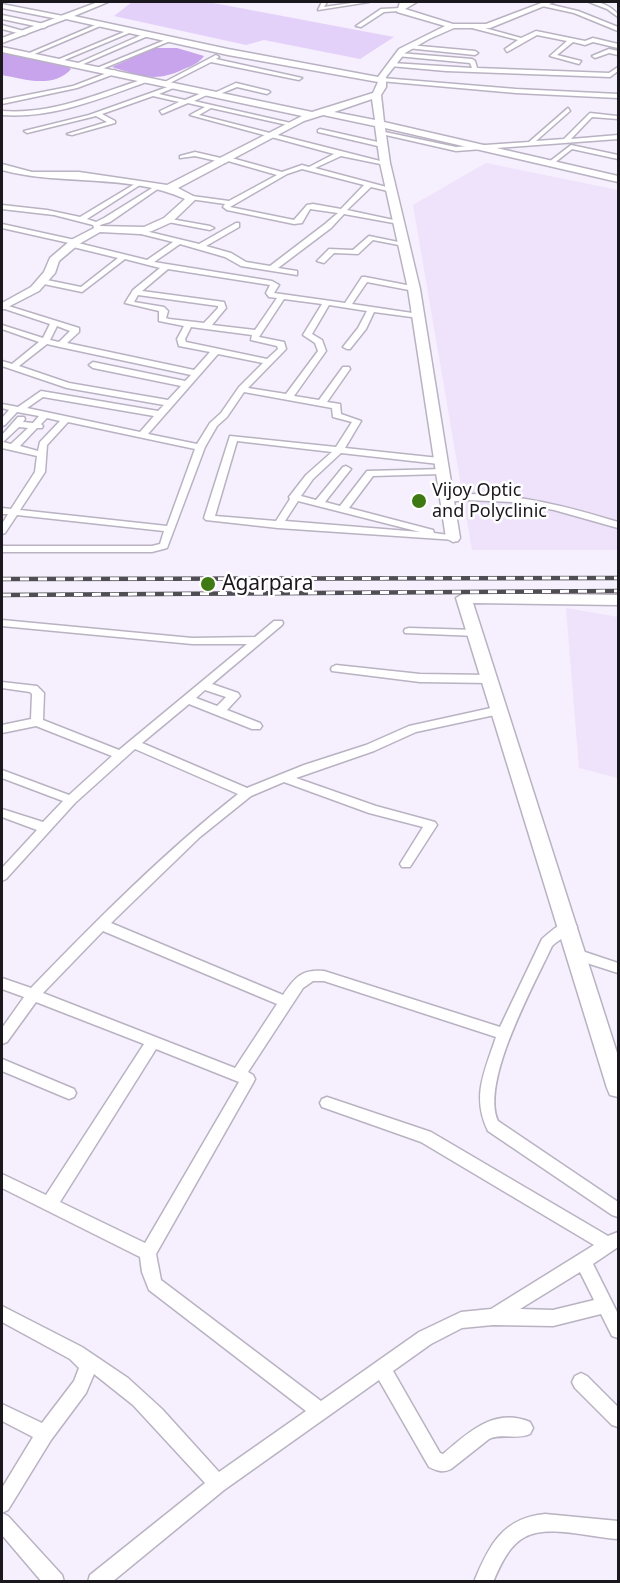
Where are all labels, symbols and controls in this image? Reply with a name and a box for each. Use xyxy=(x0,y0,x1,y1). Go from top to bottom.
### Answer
place label: Vijoy Optic and Polyclinic xyxy=(432,480,547,522)
marker: Vijoy Optic and Polyclinic xyxy=(410,492,428,510)
place label: Agarpara xyxy=(222,571,314,597)
marker: Agarpara xyxy=(199,575,217,593)

